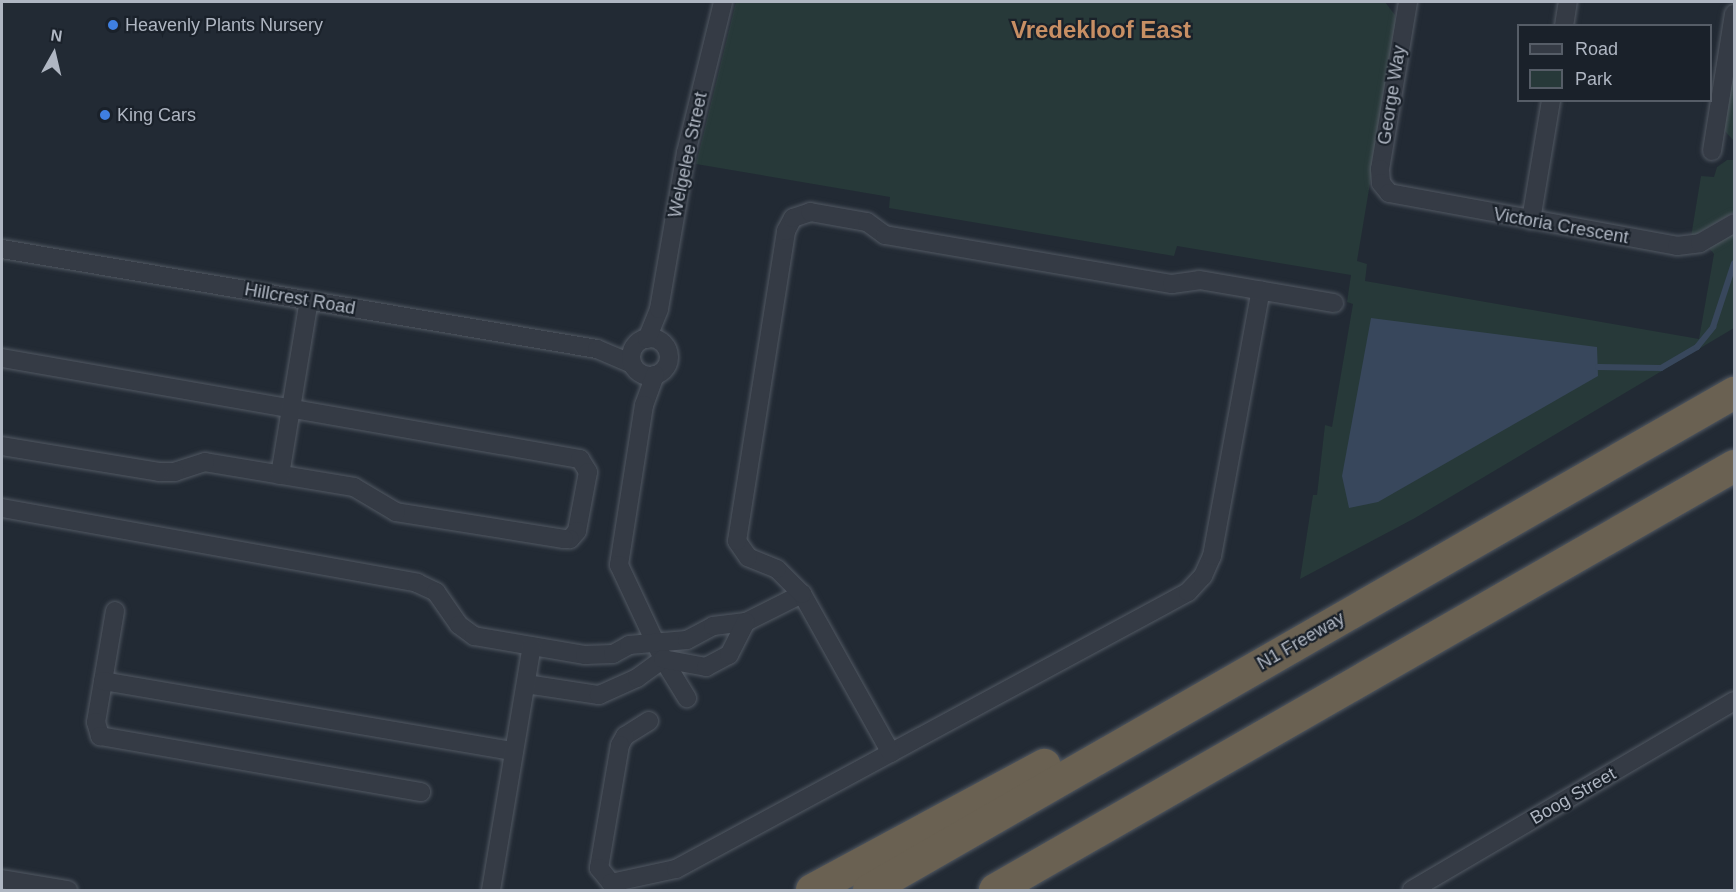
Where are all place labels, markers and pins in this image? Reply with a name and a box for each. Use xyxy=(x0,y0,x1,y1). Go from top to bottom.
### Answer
place label: Heavenly Plants Nursery xyxy=(125,14,323,36)
marker: Heavenly Plants Nursery xyxy=(106,18,120,32)
place label: King Cars xyxy=(117,104,196,126)
marker: King Cars xyxy=(98,108,112,122)

